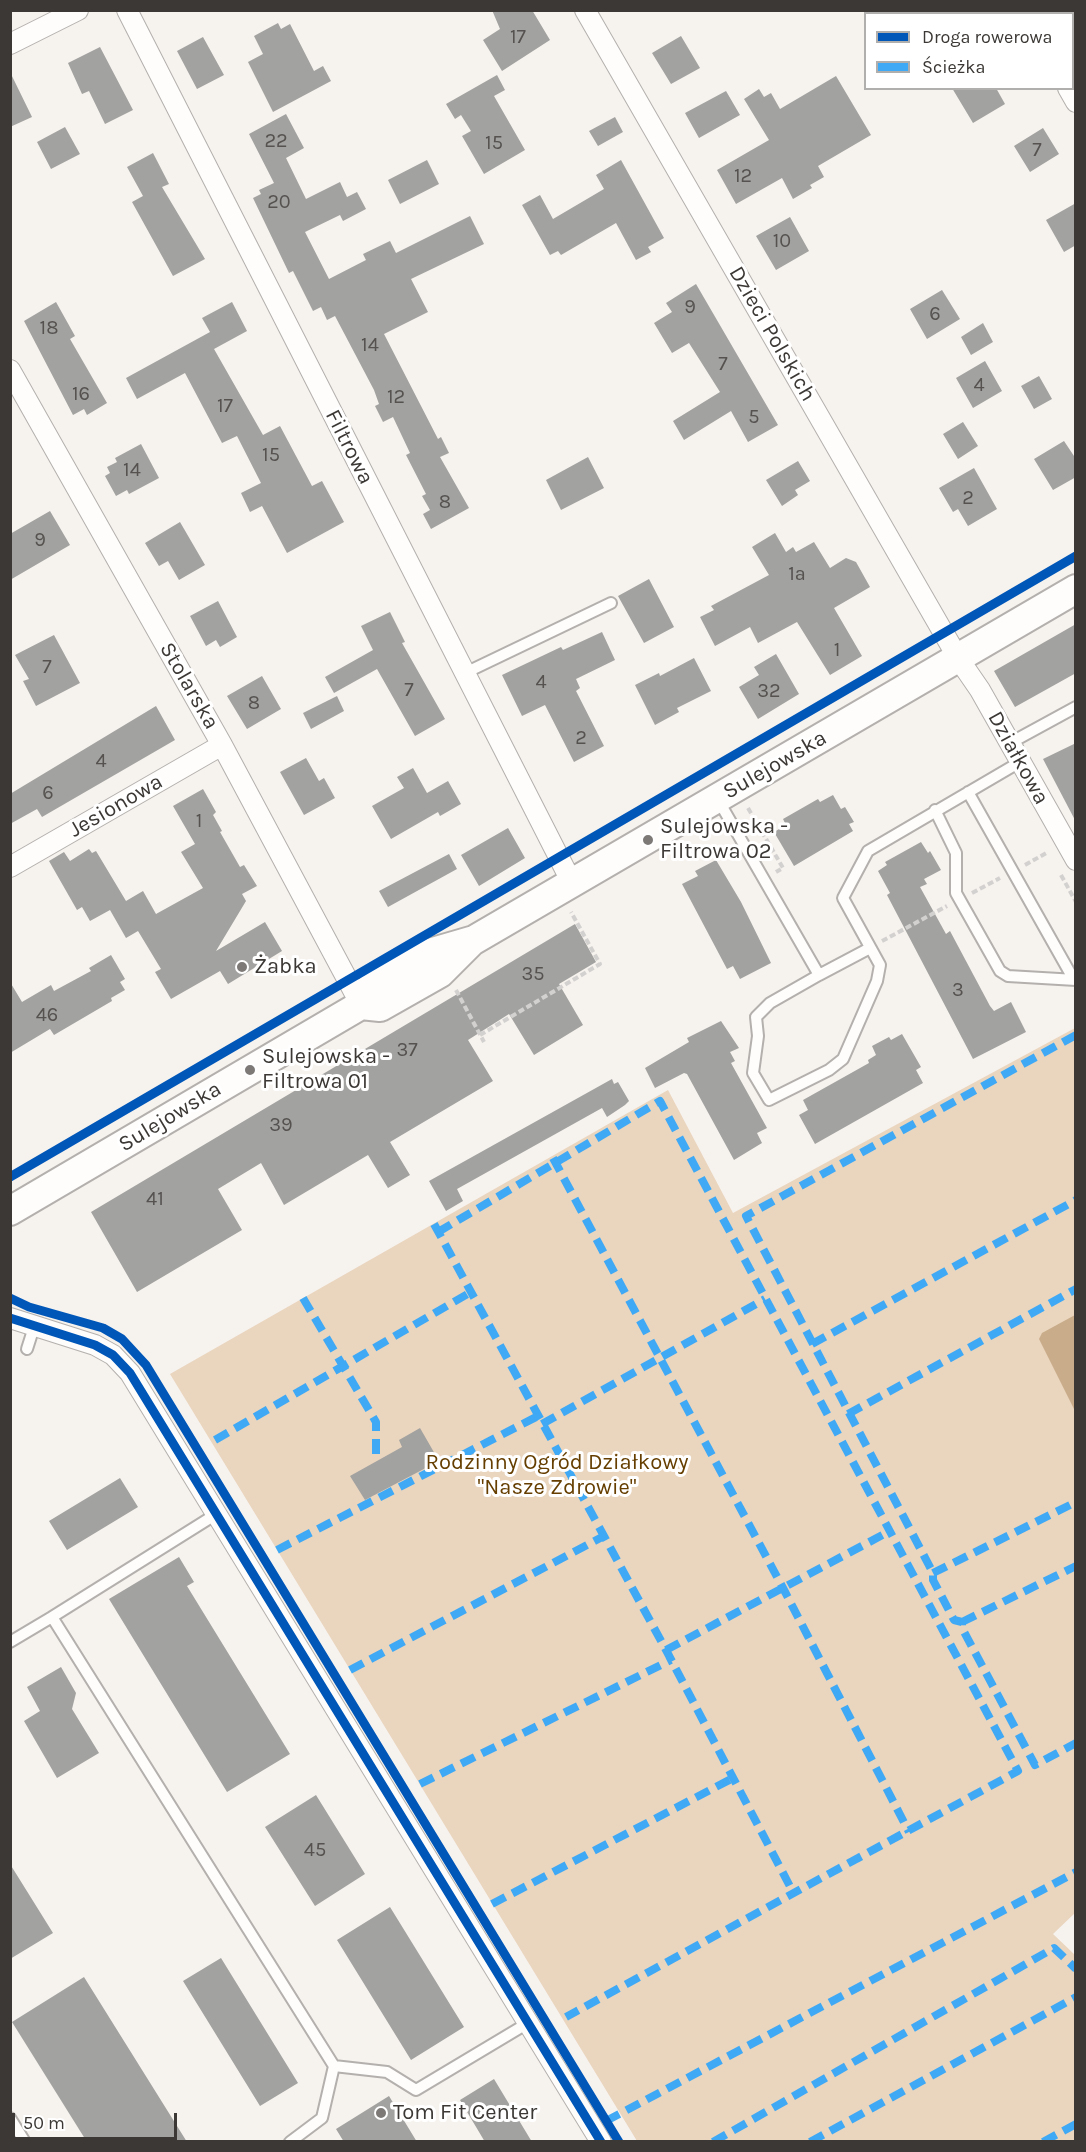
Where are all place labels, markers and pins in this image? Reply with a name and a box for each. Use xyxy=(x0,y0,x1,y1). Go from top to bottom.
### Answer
place label: Sulejowska - Filtrowa 02 xyxy=(660,814,788,866)
marker: Sulejowska - Filtrowa 02 xyxy=(641,833,655,847)
place label: Żabka xyxy=(254,954,317,980)
marker: Żabka xyxy=(235,960,249,974)
place label: Sulejowska - Filtrowa 01 xyxy=(262,1044,390,1096)
marker: Sulejowska - Filtrowa 01 xyxy=(243,1063,257,1077)
place label: Tom Fit Center xyxy=(393,2100,537,2126)
marker: Tom Fit Center xyxy=(374,2106,388,2120)

